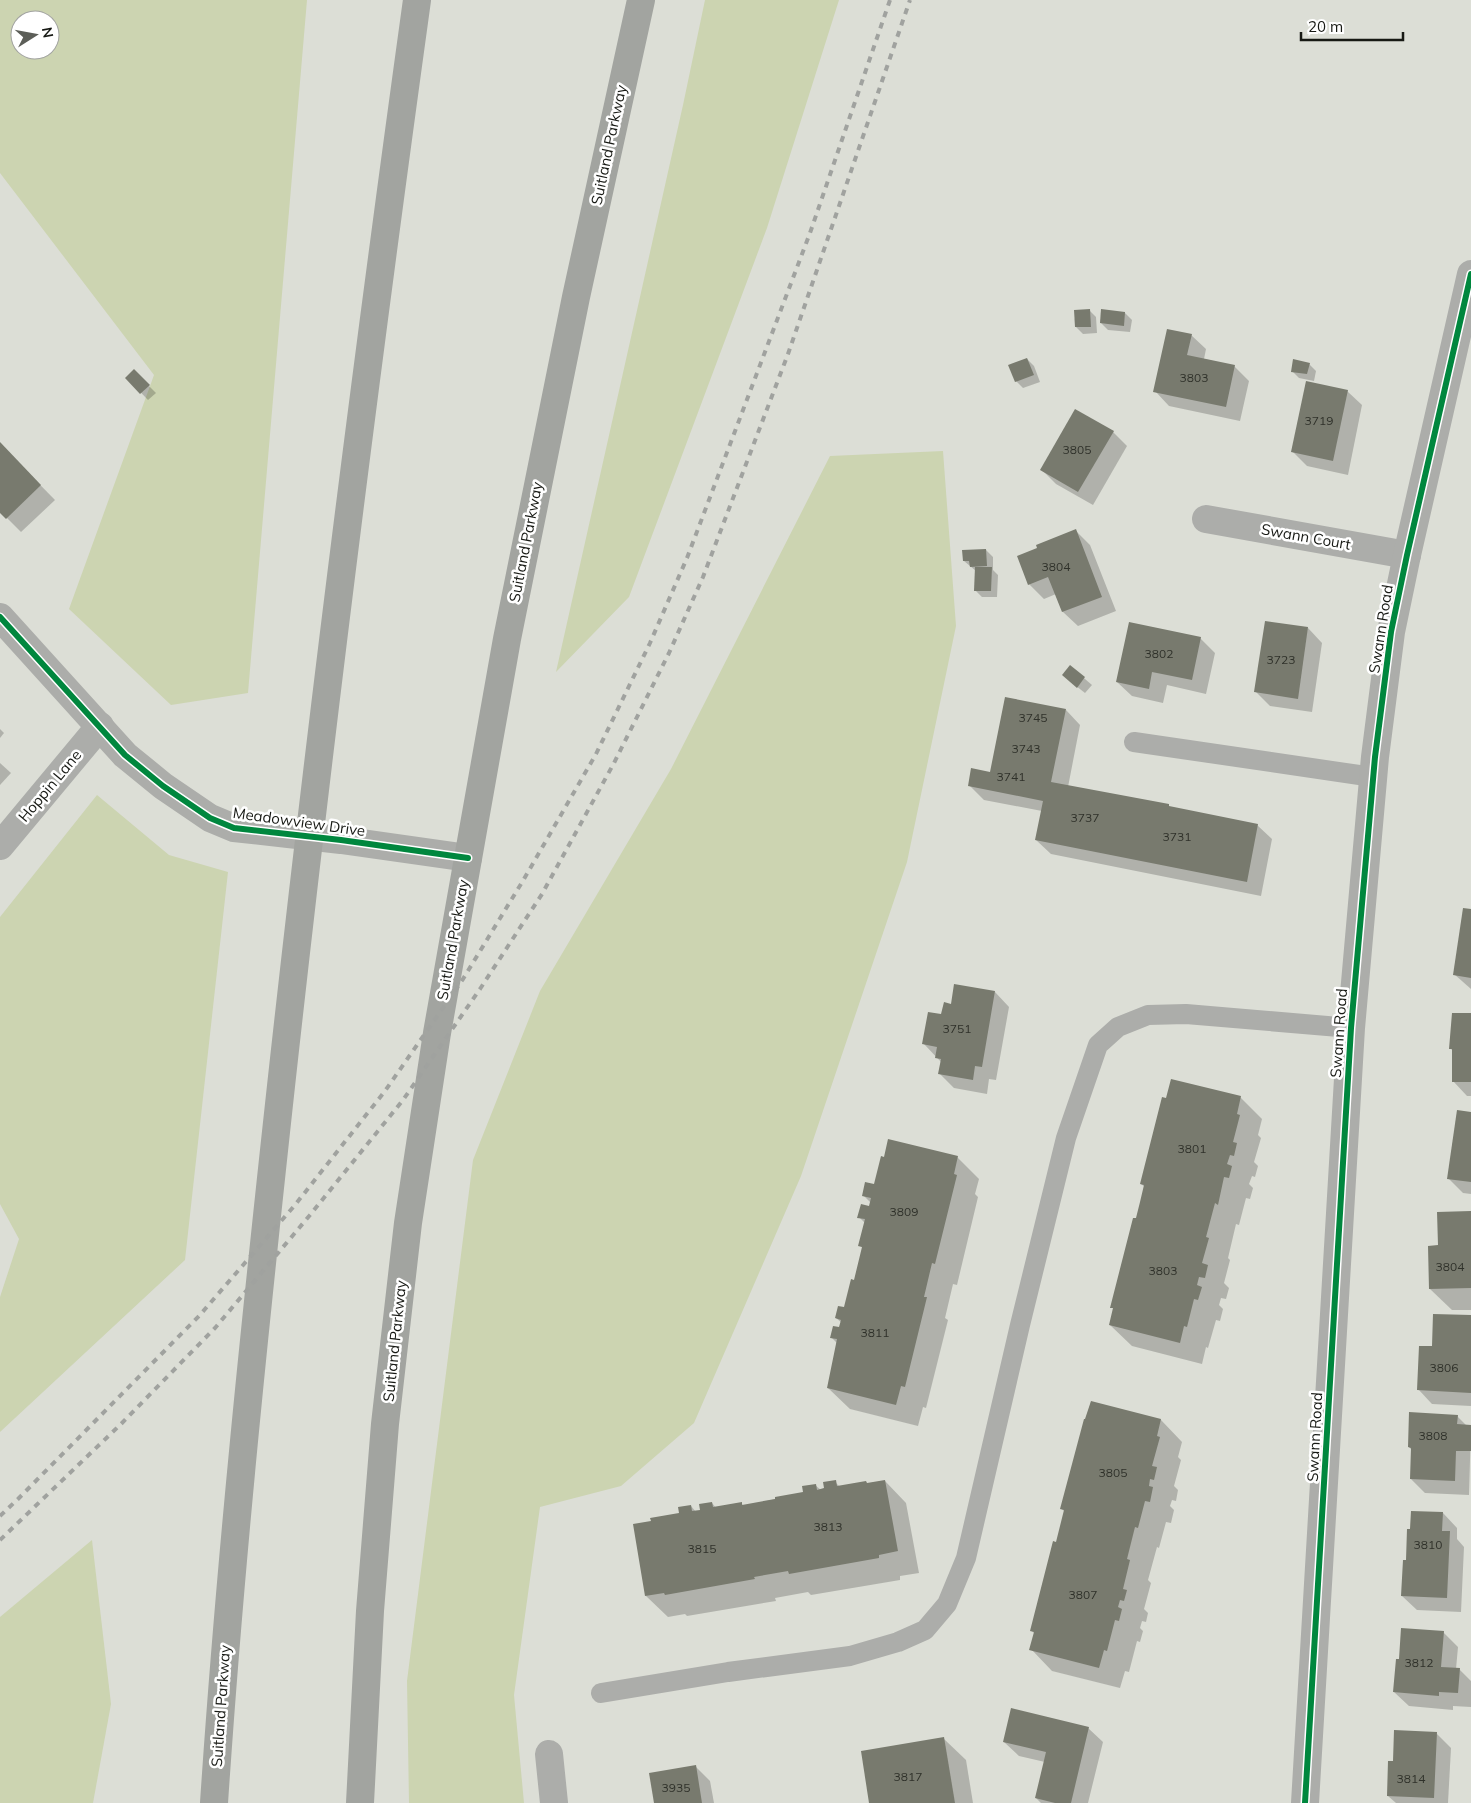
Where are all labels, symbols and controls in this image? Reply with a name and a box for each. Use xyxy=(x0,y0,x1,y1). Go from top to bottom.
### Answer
north arrow xyxy=(10,10,60,60)
scale bar xyxy=(1301,10,1404,42)
text: 20 m xyxy=(1308,17,1343,36)
text: N xyxy=(38,26,58,39)
street label: Suitland Parkway xyxy=(587,83,631,207)
house number: 3803 xyxy=(1180,370,1208,385)
house number: 3719 xyxy=(1305,413,1333,428)
house number: 3805 xyxy=(1063,442,1091,457)
street label: Suitland Parkway xyxy=(505,480,546,604)
street label: Swann Court xyxy=(1260,519,1352,554)
house number: 3804 xyxy=(1042,559,1070,574)
street label: Swann Road xyxy=(1364,583,1397,675)
house number: 3802 xyxy=(1145,646,1173,661)
house number: 3723 xyxy=(1267,652,1295,667)
house number: 3745 xyxy=(1019,710,1047,725)
house number: 3743 xyxy=(1012,741,1040,756)
street label: Hoppin Lane xyxy=(14,746,85,826)
house number: 3741 xyxy=(997,769,1025,784)
street label: Meadowview Drive xyxy=(232,803,366,840)
house number: 3737 xyxy=(1071,810,1099,825)
house number: 3731 xyxy=(1163,829,1191,844)
street label: Suitland Parkway xyxy=(433,878,472,1002)
street label: Swann Road xyxy=(1326,988,1351,1078)
house number: 3751 xyxy=(943,1021,971,1036)
house number: 3801 xyxy=(1178,1141,1206,1156)
house number: 3809 xyxy=(890,1204,918,1219)
house number: 3804 xyxy=(1436,1259,1464,1274)
house number: 3803 xyxy=(1149,1263,1177,1278)
street label: Suitland Parkway xyxy=(379,1279,410,1403)
house number: 3811 xyxy=(861,1325,889,1340)
house number: 3806 xyxy=(1430,1360,1458,1375)
street label: Swann Road xyxy=(1303,1392,1326,1482)
house number: 3808 xyxy=(1419,1428,1447,1443)
house number: 3805 xyxy=(1099,1465,1127,1480)
house number: 3813 xyxy=(814,1519,842,1534)
house number: 3810 xyxy=(1414,1537,1442,1552)
house number: 3815 xyxy=(688,1541,716,1556)
house number: 3807 xyxy=(1069,1587,1097,1602)
street label: Suitland Parkway xyxy=(207,1644,234,1768)
house number: 3812 xyxy=(1405,1655,1433,1670)
house number: 3817 xyxy=(894,1769,922,1784)
house number: 3814 xyxy=(1397,1771,1425,1786)
house number: 3935 xyxy=(662,1780,690,1795)

